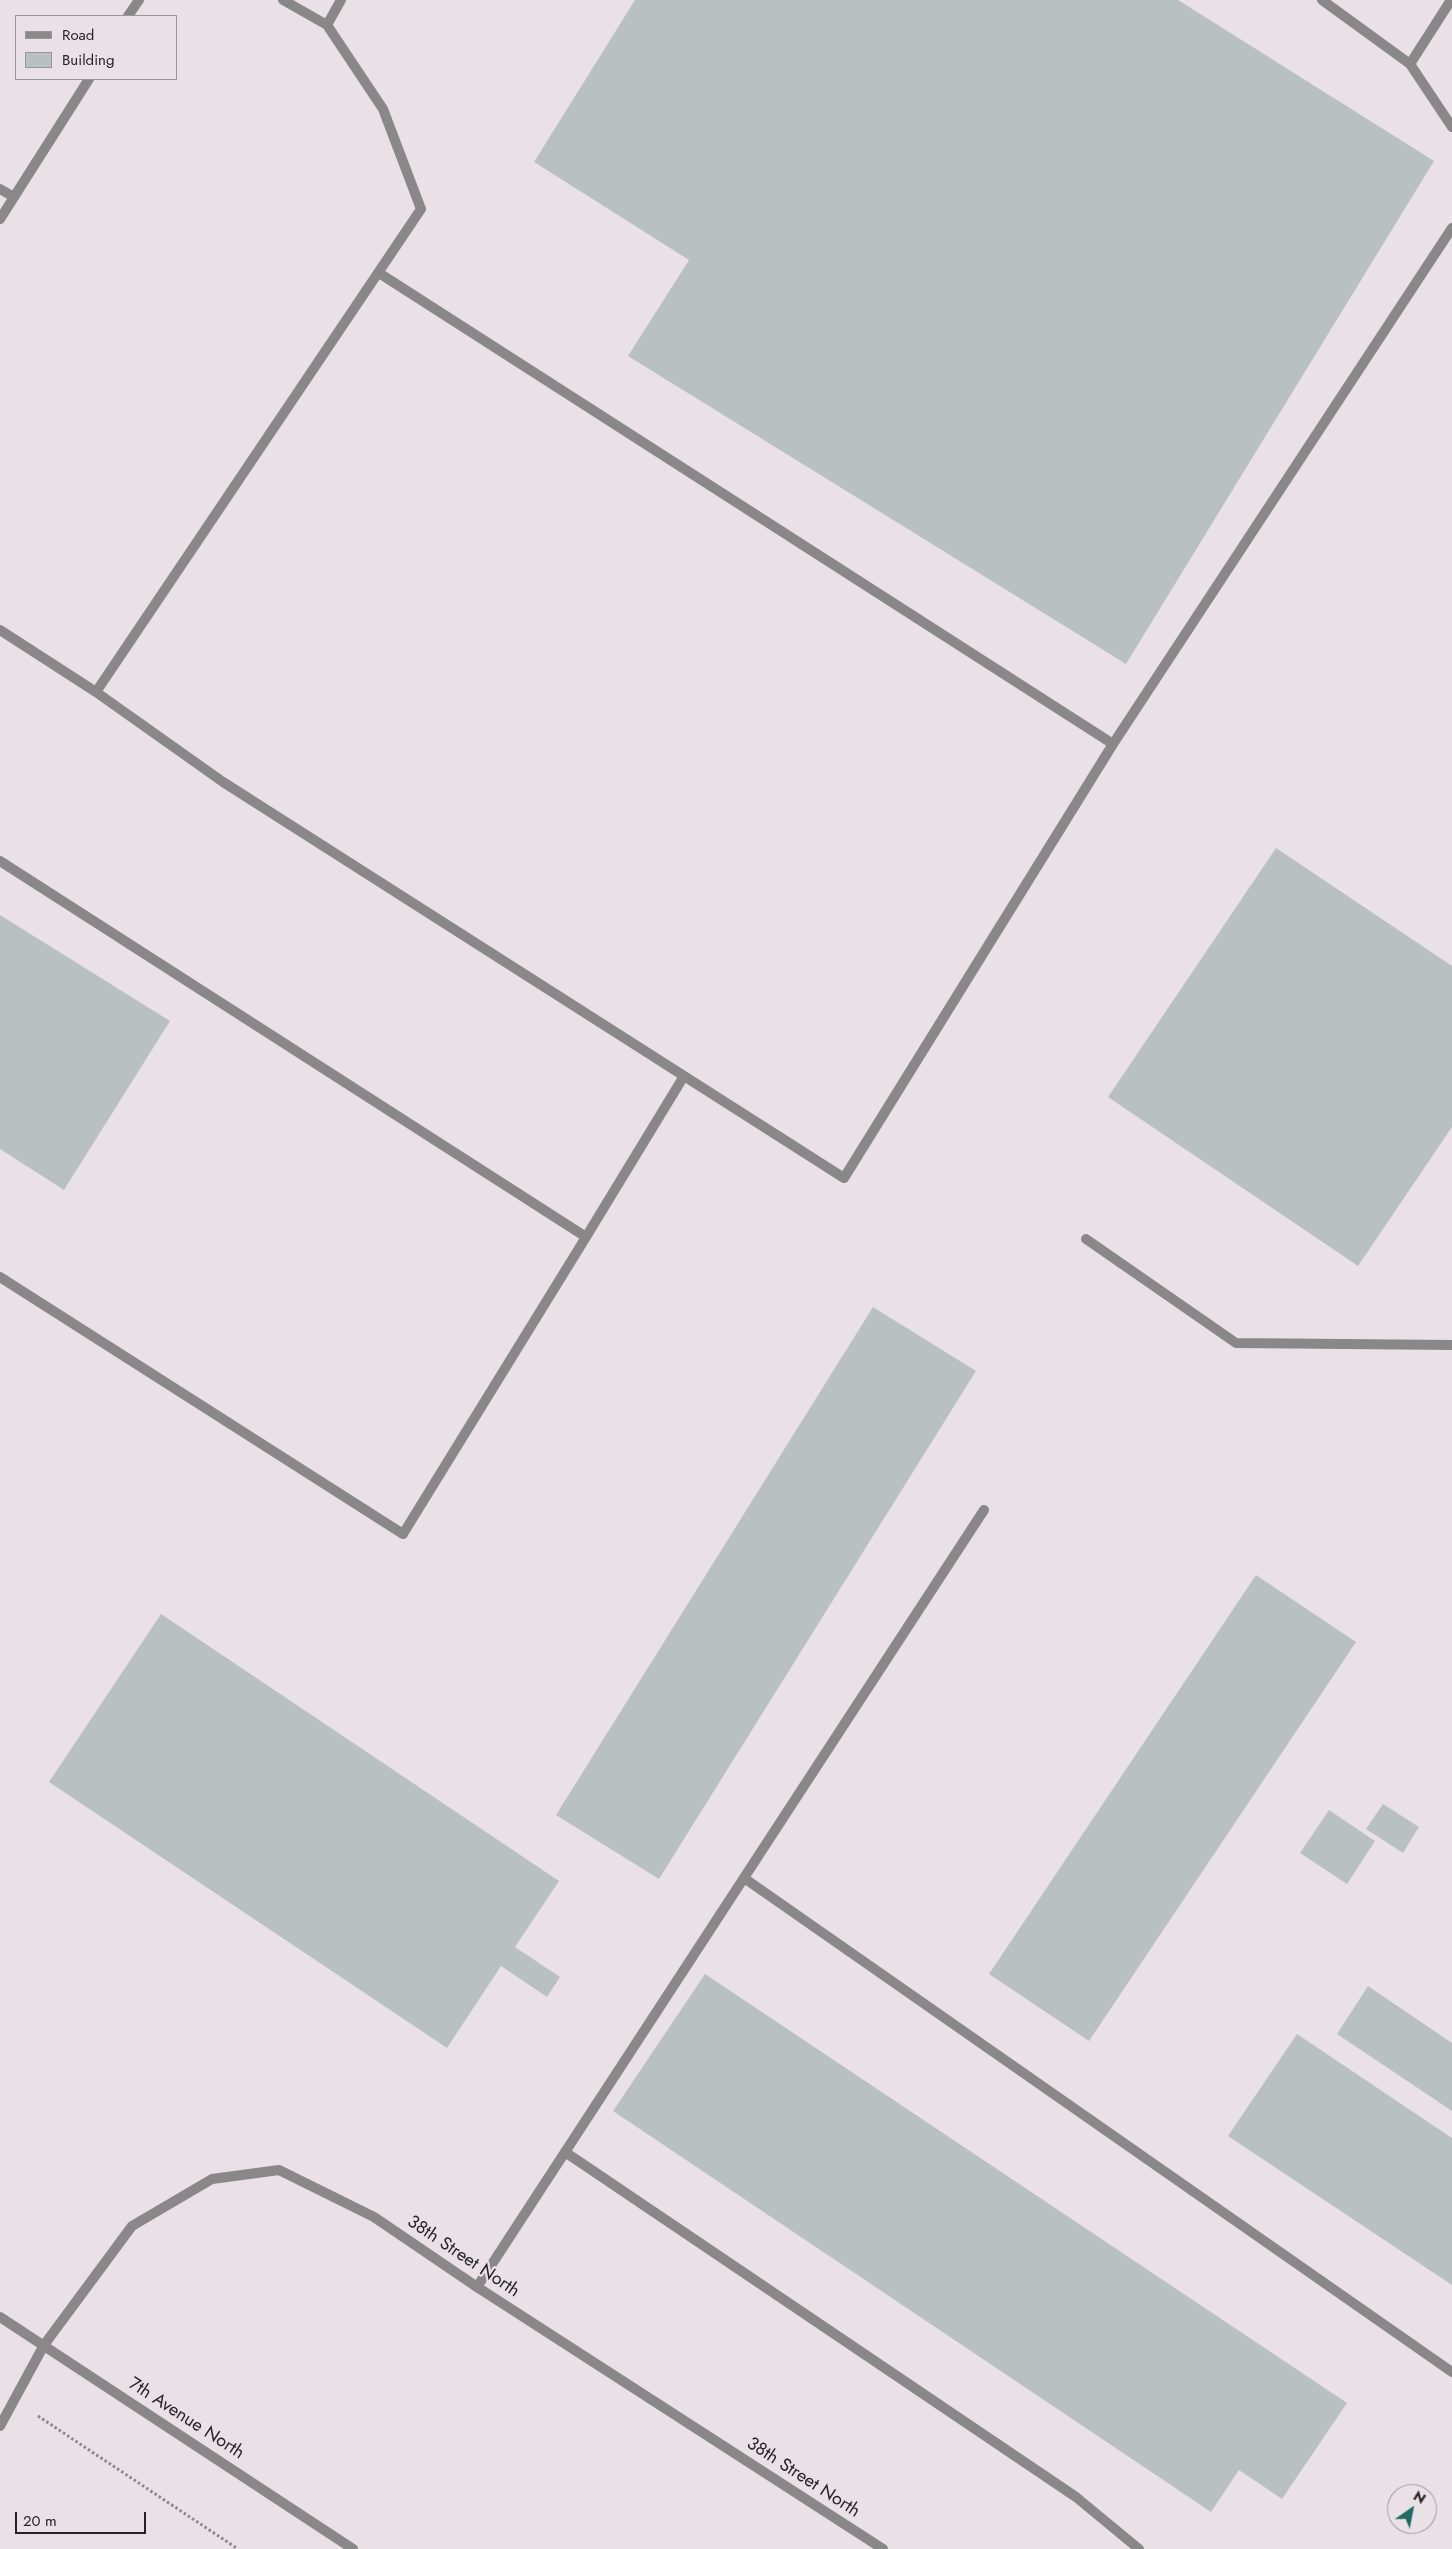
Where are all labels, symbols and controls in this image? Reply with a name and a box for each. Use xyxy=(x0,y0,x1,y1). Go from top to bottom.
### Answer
legend xyxy=(15,15,178,80)
text: Road xyxy=(62,24,94,46)
text: Building xyxy=(62,49,114,71)
street label: 38th Street North xyxy=(403,2211,523,2303)
street label: 7th Avenue North xyxy=(124,2374,248,2464)
street label: 38th Street North xyxy=(742,2433,864,2523)
north arrow xyxy=(1387,2484,1437,2534)
text: N xyxy=(1410,2486,1430,2509)
scale bar xyxy=(18,2502,149,2534)
text: 20 m xyxy=(23,2510,57,2532)

